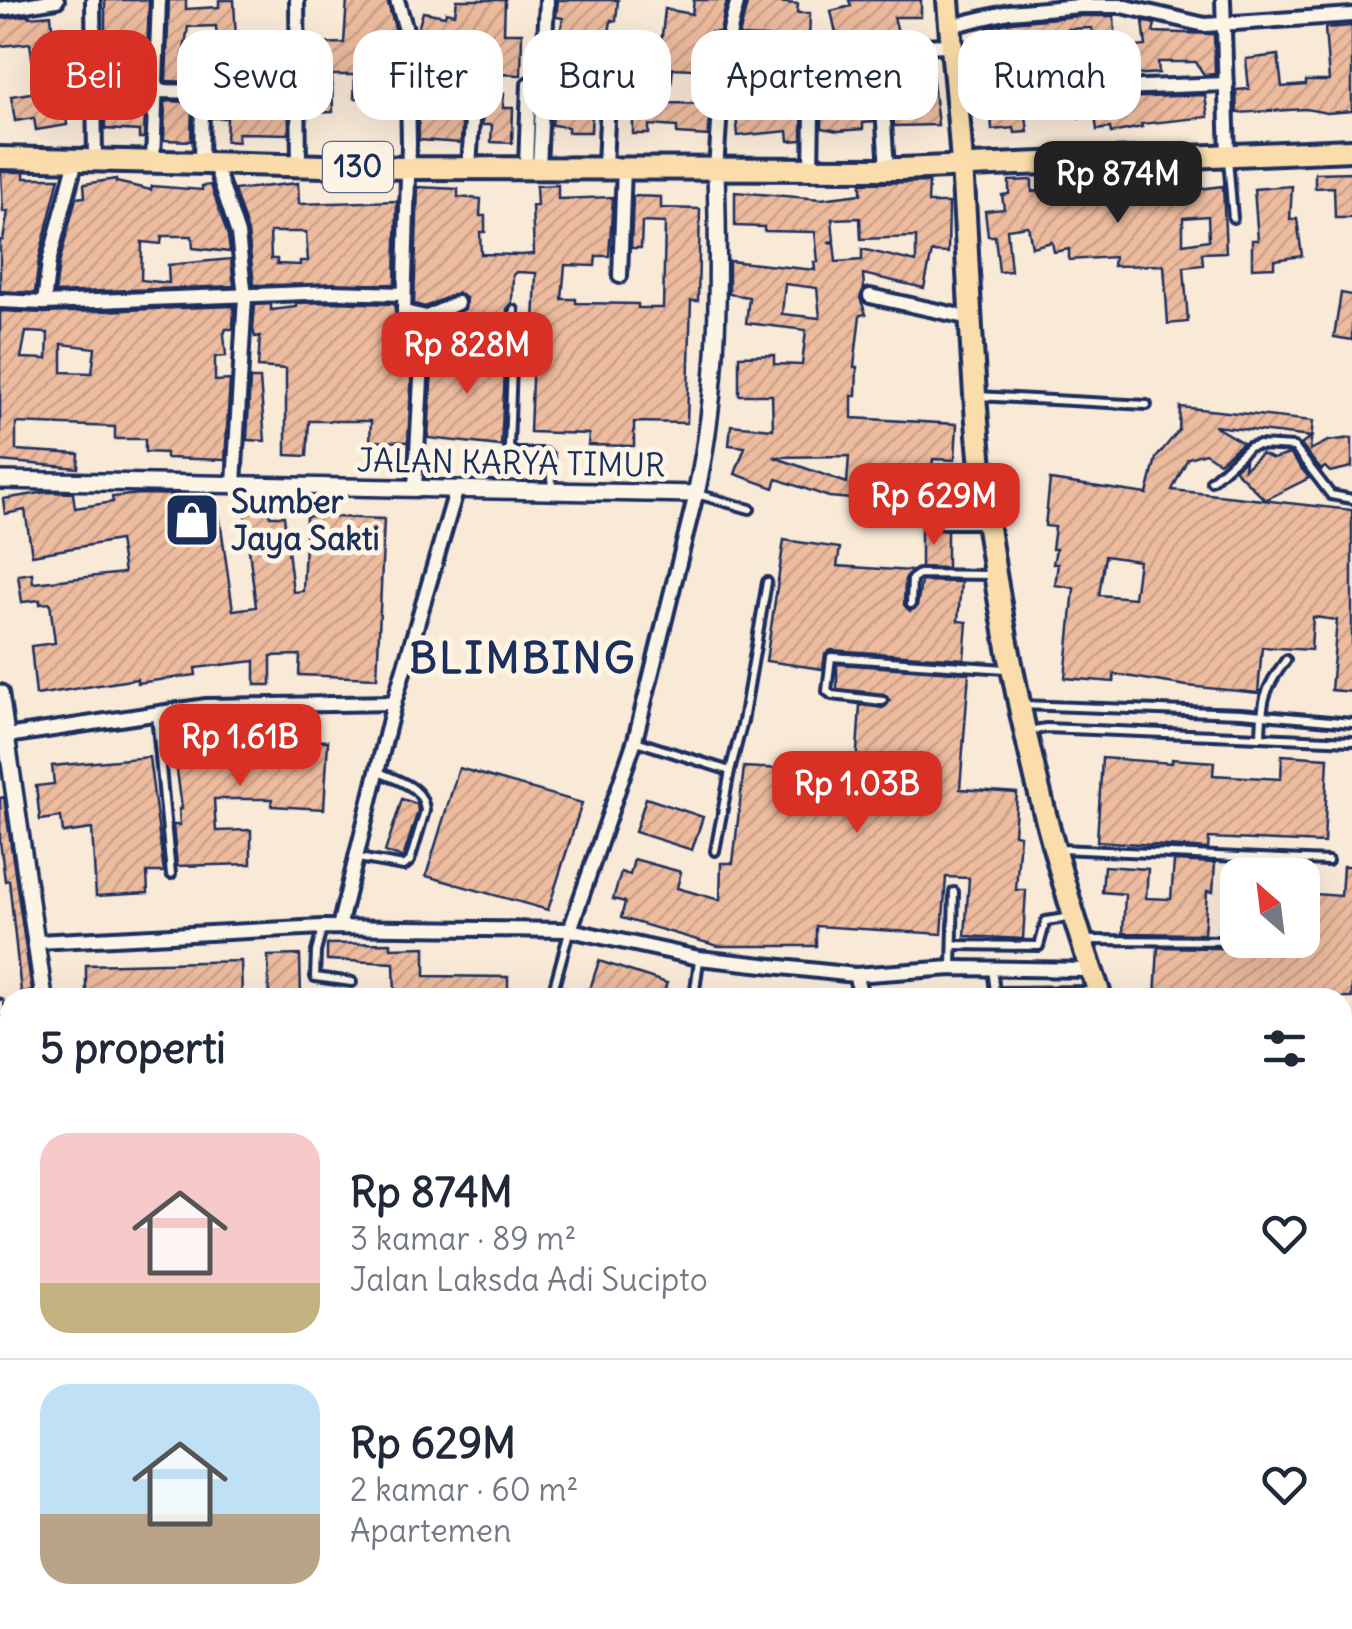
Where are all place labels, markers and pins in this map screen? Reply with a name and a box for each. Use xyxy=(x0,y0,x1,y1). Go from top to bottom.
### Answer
pin: Rp 874M xyxy=(1026,141,1210,226)
pin: Rp 828M xyxy=(375,312,559,397)
pin: Rp 629M xyxy=(842,463,1026,548)
place label: Sumber Jaya Sakti xyxy=(231,481,380,559)
shop icon: Sumber Jaya Sakti xyxy=(162,490,222,550)
pin: Rp 1.61B xyxy=(137,704,343,789)
pin: Rp 1.03B xyxy=(754,751,960,836)

